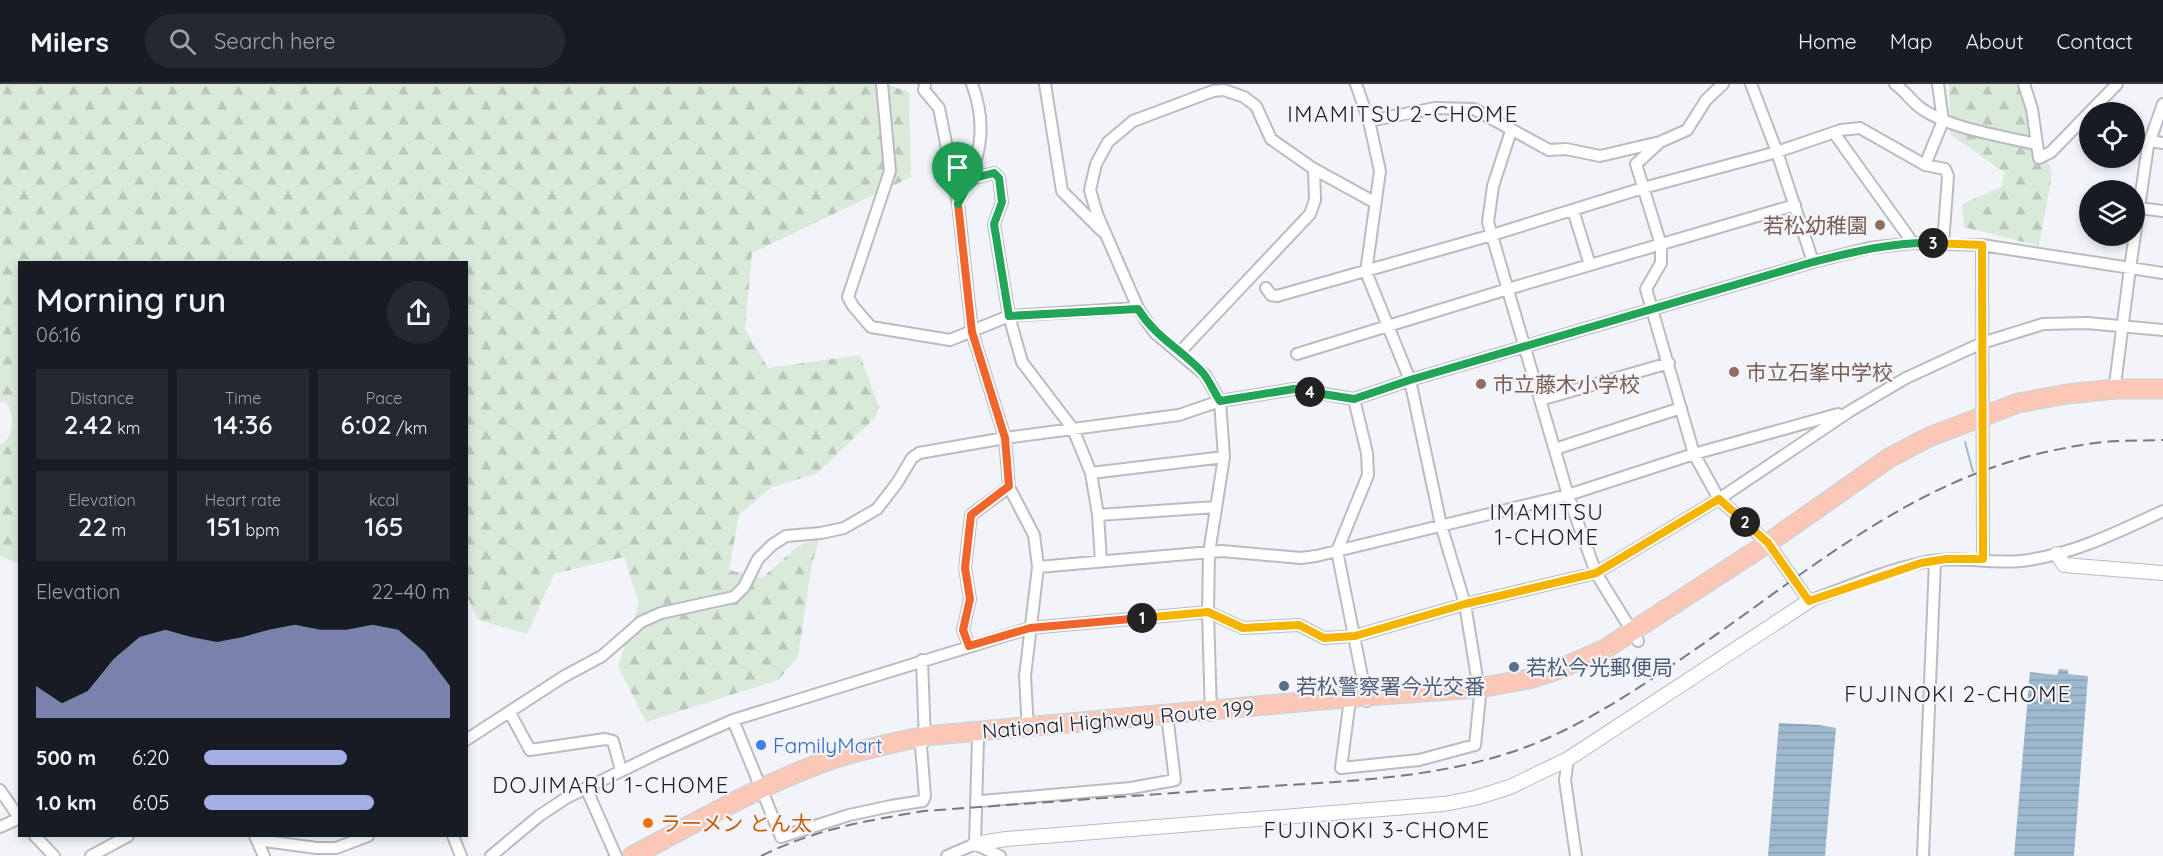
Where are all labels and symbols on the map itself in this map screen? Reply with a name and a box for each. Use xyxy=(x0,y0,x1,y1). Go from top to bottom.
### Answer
district label: IMAMITSU 2-CHOME xyxy=(1287,100,1519,128)
pin xyxy=(932,142,983,204)
place label: 若松幼稚園 xyxy=(1763,212,1868,238)
marker: 若松幼稚園 xyxy=(1873,218,1887,232)
pin: 3 xyxy=(1918,228,1948,258)
place label: 市立石峯中学校 xyxy=(1746,359,1893,385)
marker: 市立石峯中学校 xyxy=(1727,365,1741,379)
place label: 市立藤木小学校 xyxy=(1493,371,1640,397)
pin: 4 xyxy=(1295,377,1325,407)
marker: 市立藤木小学校 xyxy=(1474,377,1488,391)
district label: IMAMITSU 1-CHOME xyxy=(1490,498,1604,551)
pin: 2 xyxy=(1730,507,1760,537)
pin: 1 xyxy=(1127,603,1157,633)
place label: 若松今光郵便局 xyxy=(1526,654,1673,680)
marker: 若松今光郵便局 xyxy=(1507,660,1521,674)
place label: 若松警察署今光交番 xyxy=(1296,673,1485,699)
marker: 若松警察署今光交番 xyxy=(1277,679,1291,693)
district label: FUJINOKI 2-CHOME xyxy=(1844,680,2072,708)
street label: National Highway Route 199 xyxy=(981,694,1255,744)
place label: FamilyMart xyxy=(773,732,883,758)
marker: FamilyMart xyxy=(754,738,768,752)
district label: DOJIMARU 1-CHOME xyxy=(492,771,730,799)
place label: ラーメン とん太 xyxy=(660,810,812,836)
marker: ラーメン とん太 xyxy=(641,816,655,830)
district label: FUJINOKI 3-CHOME xyxy=(1263,816,1491,844)

